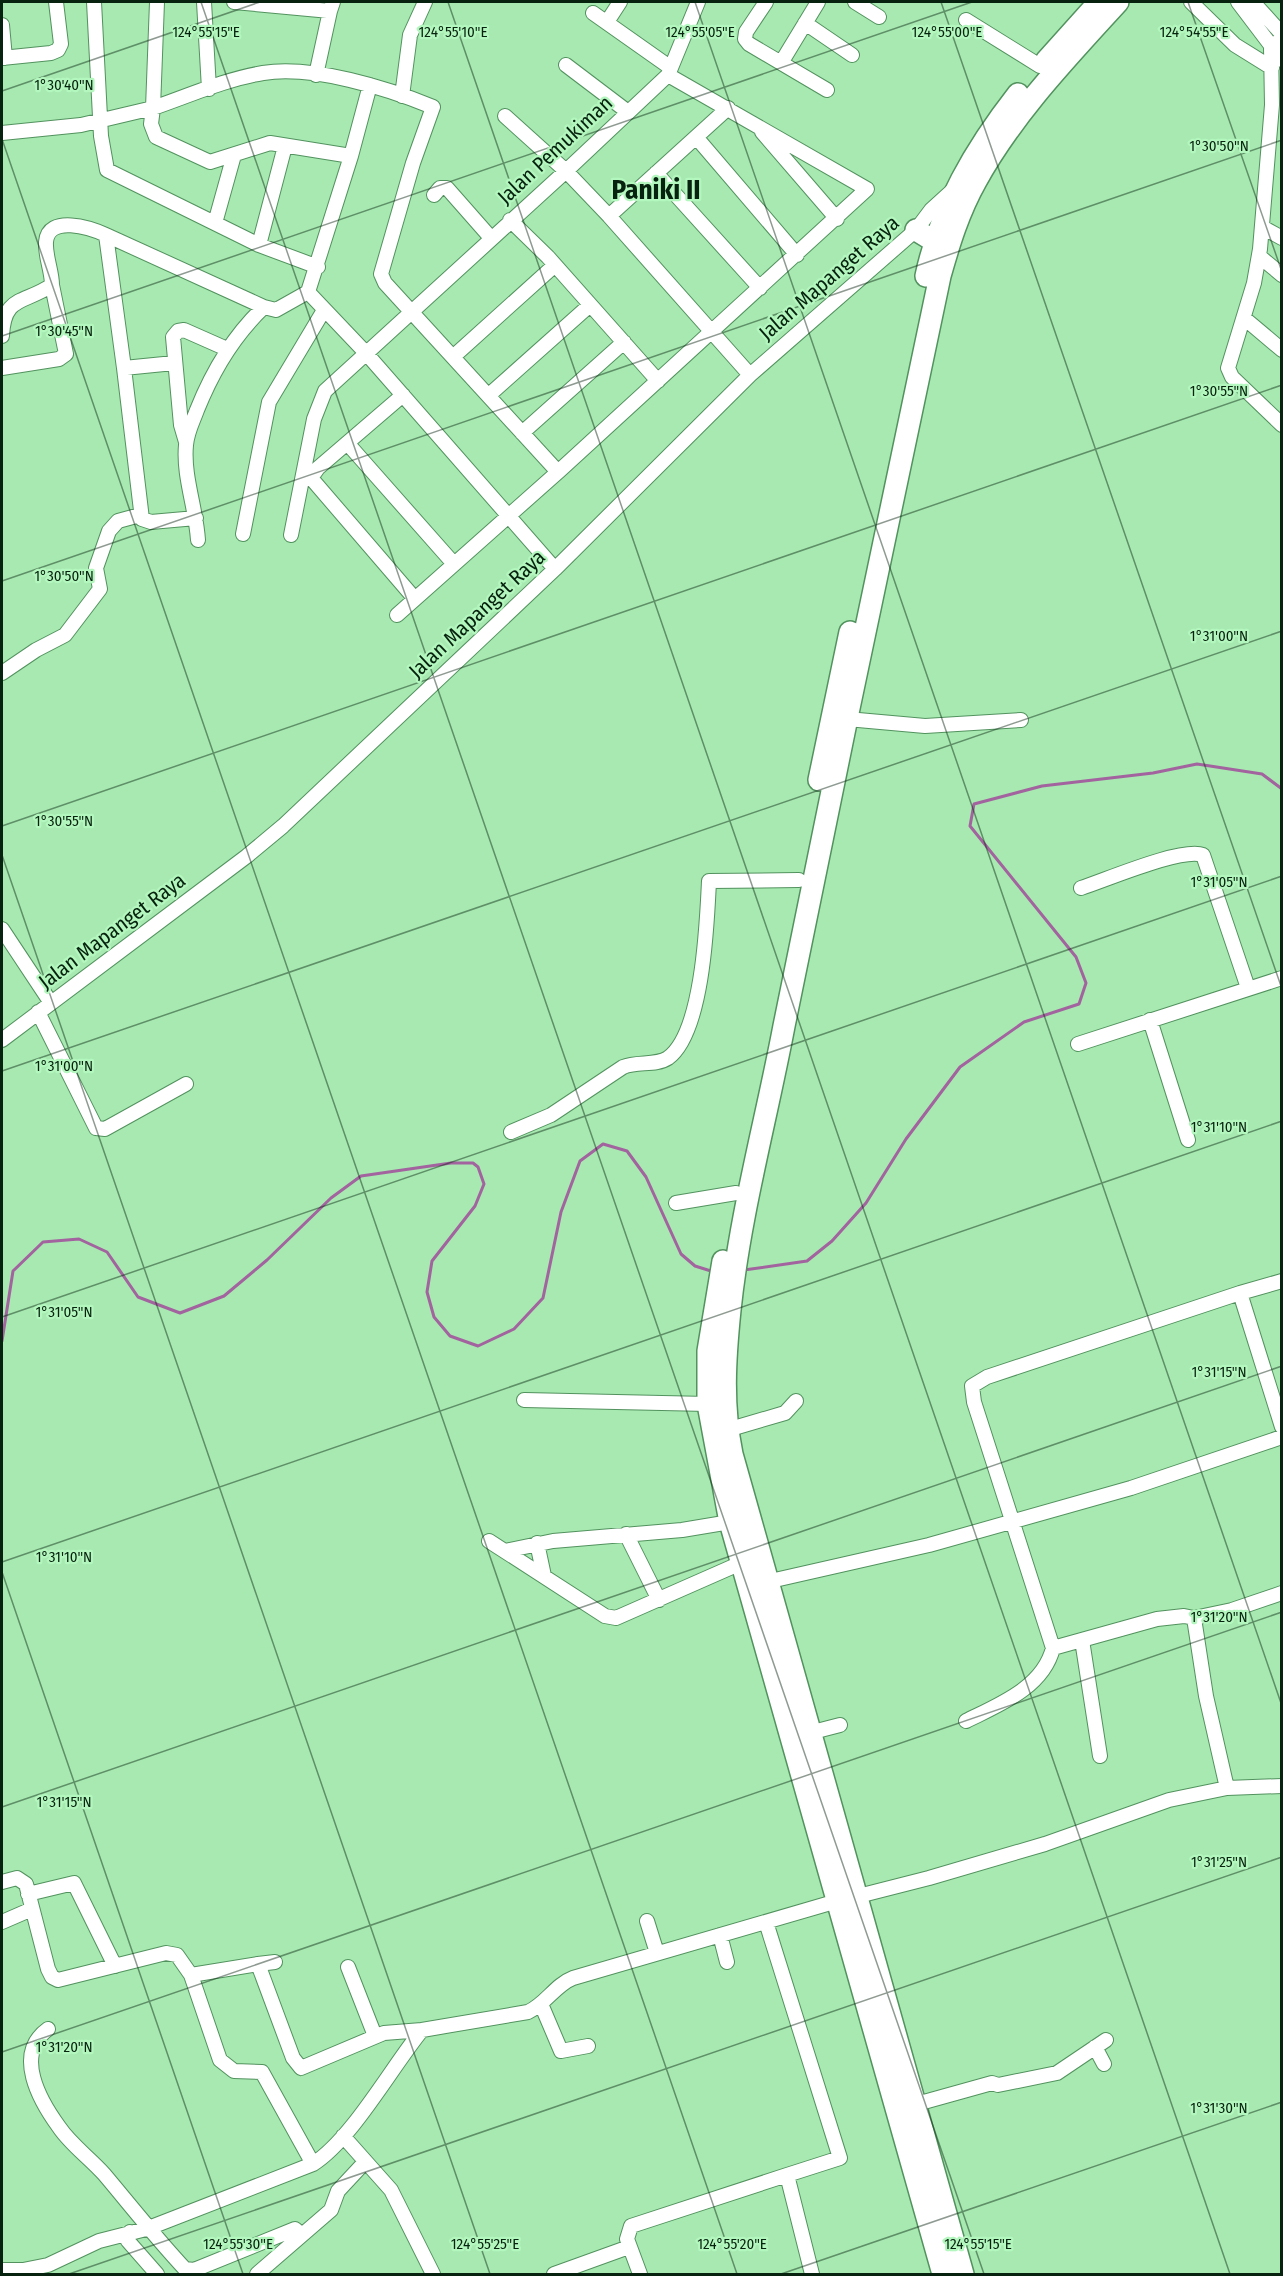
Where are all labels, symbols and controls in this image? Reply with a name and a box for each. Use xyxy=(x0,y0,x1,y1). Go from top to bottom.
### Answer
text: 124°55'15"E xyxy=(172,23,240,41)
text: 124°55'10"E xyxy=(419,23,487,41)
text: 124°55'05"E xyxy=(665,23,735,41)
text: 124°55'00"E xyxy=(912,23,982,41)
text: 124°54'55"E xyxy=(1160,23,1228,41)
text: 1°30'40"N xyxy=(34,76,94,94)
street label: Jalan Pemukiman xyxy=(492,90,618,210)
text: 1°30'50"N xyxy=(1189,137,1249,155)
district label: Paniki II xyxy=(612,174,700,206)
street label: Jalan Mapanget Raya xyxy=(754,210,904,346)
text: 1°30'45"N xyxy=(35,322,93,340)
text: 1°30'55"N xyxy=(1190,382,1248,400)
street label: Jalan Mapanget Raya xyxy=(403,544,551,684)
text: 1°30'50"N xyxy=(34,567,94,585)
text: 1°31'00"N xyxy=(1190,627,1248,645)
text: 1°30'55"N xyxy=(35,812,93,830)
street label: Jalan Mapanget Raya xyxy=(33,867,191,995)
text: 1°31'05"N xyxy=(1190,873,1248,891)
text: 1°31'00"N xyxy=(35,1057,93,1075)
text: 1°31'10"N xyxy=(1191,1118,1247,1136)
text: 1°31'05"N xyxy=(35,1303,93,1321)
text: 1°31'15"N xyxy=(1191,1363,1247,1381)
text: 1°31'10"N xyxy=(36,1548,92,1566)
text: 1°31'20"N xyxy=(1190,1608,1248,1626)
text: 1°31'15"N xyxy=(36,1793,92,1811)
text: 1°31'25"N xyxy=(1191,1853,1247,1871)
text: 1°31'20"N xyxy=(35,2038,93,2056)
text: 1°31'30"N xyxy=(1190,2099,1248,2117)
text: 124°55'30"E xyxy=(203,2235,273,2253)
text: 124°55'25"E xyxy=(451,2235,519,2253)
text: 124°55'20"E xyxy=(697,2235,767,2253)
text: 124°55'15"E xyxy=(944,2235,1012,2253)

